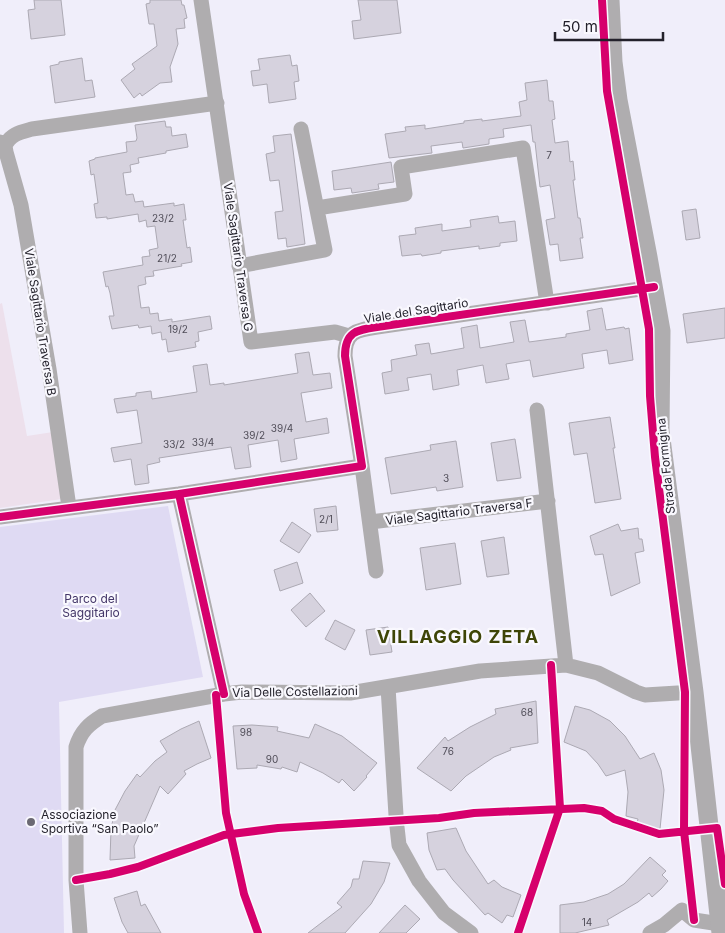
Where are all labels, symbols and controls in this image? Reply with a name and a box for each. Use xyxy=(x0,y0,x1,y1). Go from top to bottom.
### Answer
scale bar xyxy=(555,10,662,42)
text: 50 m xyxy=(562,17,598,36)
house number: 7 xyxy=(546,149,552,161)
street label: Viale Sagittario Traversa G xyxy=(221,182,256,332)
house number: 23/2 xyxy=(152,212,174,224)
street label: Viale Sagittario Traversa B xyxy=(21,247,60,397)
house number: 21/2 xyxy=(157,252,177,264)
street label: Viale del Sagittario xyxy=(363,295,469,326)
house number: 19/2 xyxy=(168,323,188,335)
street label: Strada Formigina xyxy=(653,417,678,515)
house number: 39/4 xyxy=(271,422,293,434)
house number: 39/2 xyxy=(243,429,265,441)
house number: 33/4 xyxy=(192,436,214,448)
house number: 33/2 xyxy=(163,438,185,450)
house number: 3 xyxy=(443,472,449,484)
street label: Viale Sagittario Traversa F xyxy=(384,495,533,528)
house number: 2/1 xyxy=(319,513,333,525)
park label: Parco del Saggitario xyxy=(62,591,120,620)
district label: VILLAGGIO ZETA xyxy=(377,626,539,647)
street label: Via Delle Costellazioni xyxy=(232,683,358,700)
house number: 68 xyxy=(521,706,533,718)
house number: 98 xyxy=(240,726,252,738)
house number: 76 xyxy=(442,745,454,757)
house number: 90 xyxy=(266,753,278,765)
place label: Associazione Sportiva “San Paolo” xyxy=(41,807,158,836)
marker: Associazione Sportiva “San Paolo” xyxy=(25,816,37,828)
house number: 14 xyxy=(582,916,592,928)

